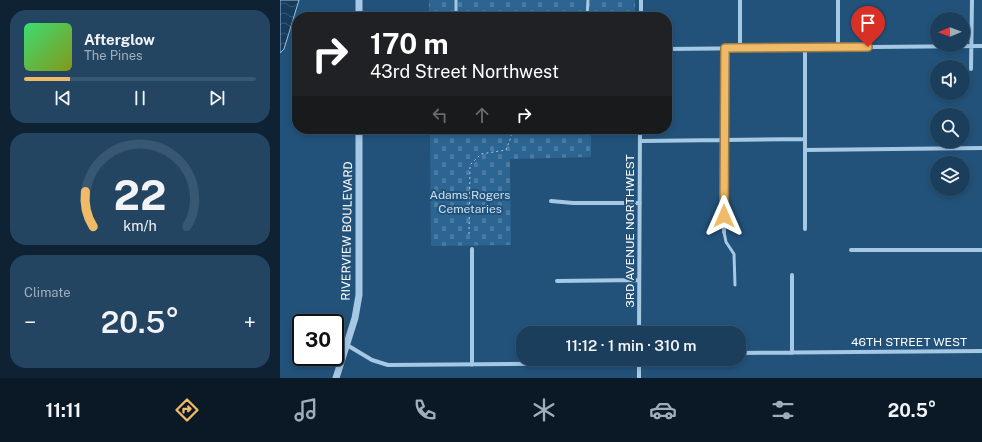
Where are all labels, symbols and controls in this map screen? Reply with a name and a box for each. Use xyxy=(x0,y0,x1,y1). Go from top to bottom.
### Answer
pin xyxy=(851,6,885,47)
icon: arrive xyxy=(857,12,879,34)
north arrow xyxy=(930,12,970,52)
map controls xyxy=(930,12,970,196)
text: 170 m xyxy=(370,27,449,60)
icon: right xyxy=(304,28,356,80)
text: Afterglow xyxy=(84,31,155,48)
text: The Pines xyxy=(84,48,143,63)
button: sound xyxy=(930,60,970,100)
text: 43rd Street Northwest xyxy=(370,61,559,82)
icon: previous xyxy=(52,87,74,109)
icon: pause xyxy=(129,87,151,109)
icon: next xyxy=(206,87,228,109)
icon: left xyxy=(429,104,451,126)
icon: ahead xyxy=(471,104,493,126)
icon: right xyxy=(513,104,535,126)
button: search xyxy=(930,108,970,148)
street label: 3RD AVENUE NORTHWEST xyxy=(623,154,637,308)
button: layers xyxy=(930,156,970,196)
street label: RIVERVIEW BOULEVARD xyxy=(339,161,355,301)
text: 22 xyxy=(114,170,166,219)
park label: Adams Rogers Cemetaries xyxy=(430,188,510,216)
position arrow xyxy=(703,195,745,237)
text: km/h xyxy=(123,217,157,234)
text: Climate xyxy=(24,285,71,300)
text: 20.5° xyxy=(101,304,179,340)
text: − xyxy=(24,309,36,335)
text: + xyxy=(244,309,256,335)
speed limit sign: 30 xyxy=(292,314,344,366)
street label: 46TH STREET WEST xyxy=(851,335,967,349)
text: 11:12 · 1 min · 310 m xyxy=(566,337,696,354)
icon: directions xyxy=(173,396,201,424)
icon: music xyxy=(292,396,320,424)
icon: phone xyxy=(411,396,439,424)
icon: climate xyxy=(530,396,558,424)
icon: car xyxy=(649,396,677,424)
icon: filters xyxy=(769,396,797,424)
text: 11:11 xyxy=(46,400,81,421)
text: 20.5° xyxy=(888,400,936,421)

